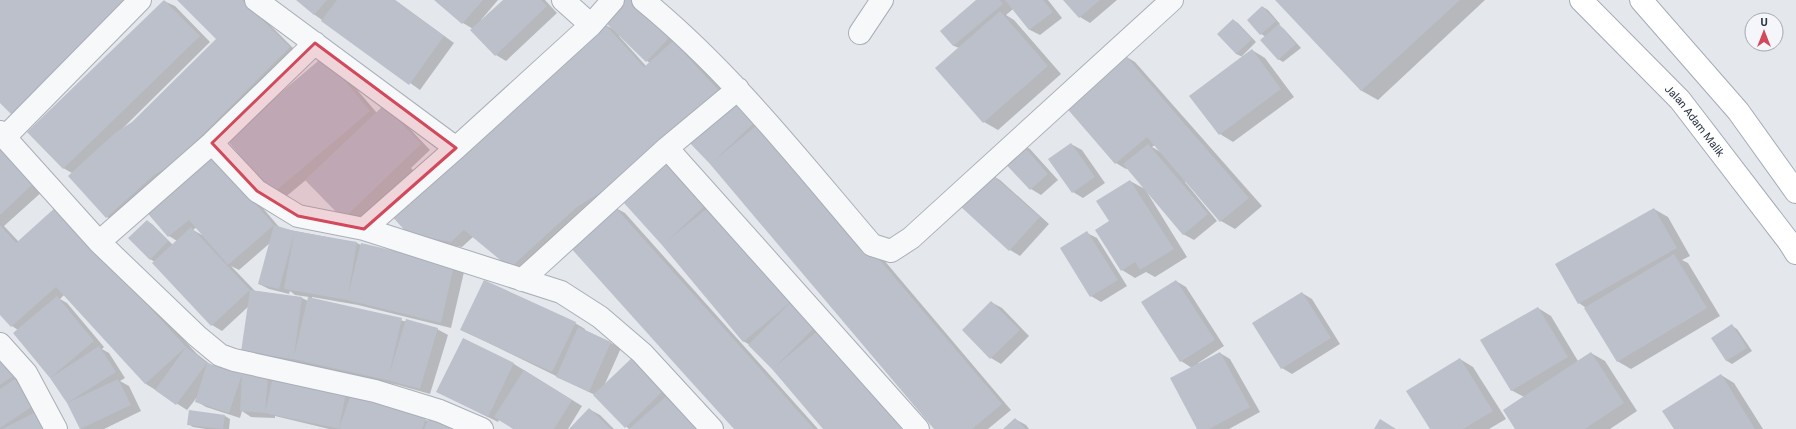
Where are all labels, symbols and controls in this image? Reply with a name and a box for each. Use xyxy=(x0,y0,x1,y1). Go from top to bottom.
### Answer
north arrow xyxy=(1744,12,1784,52)
text: U xyxy=(1760,16,1768,29)
street label: Jalan Adam Malik xyxy=(1662,82,1728,159)

